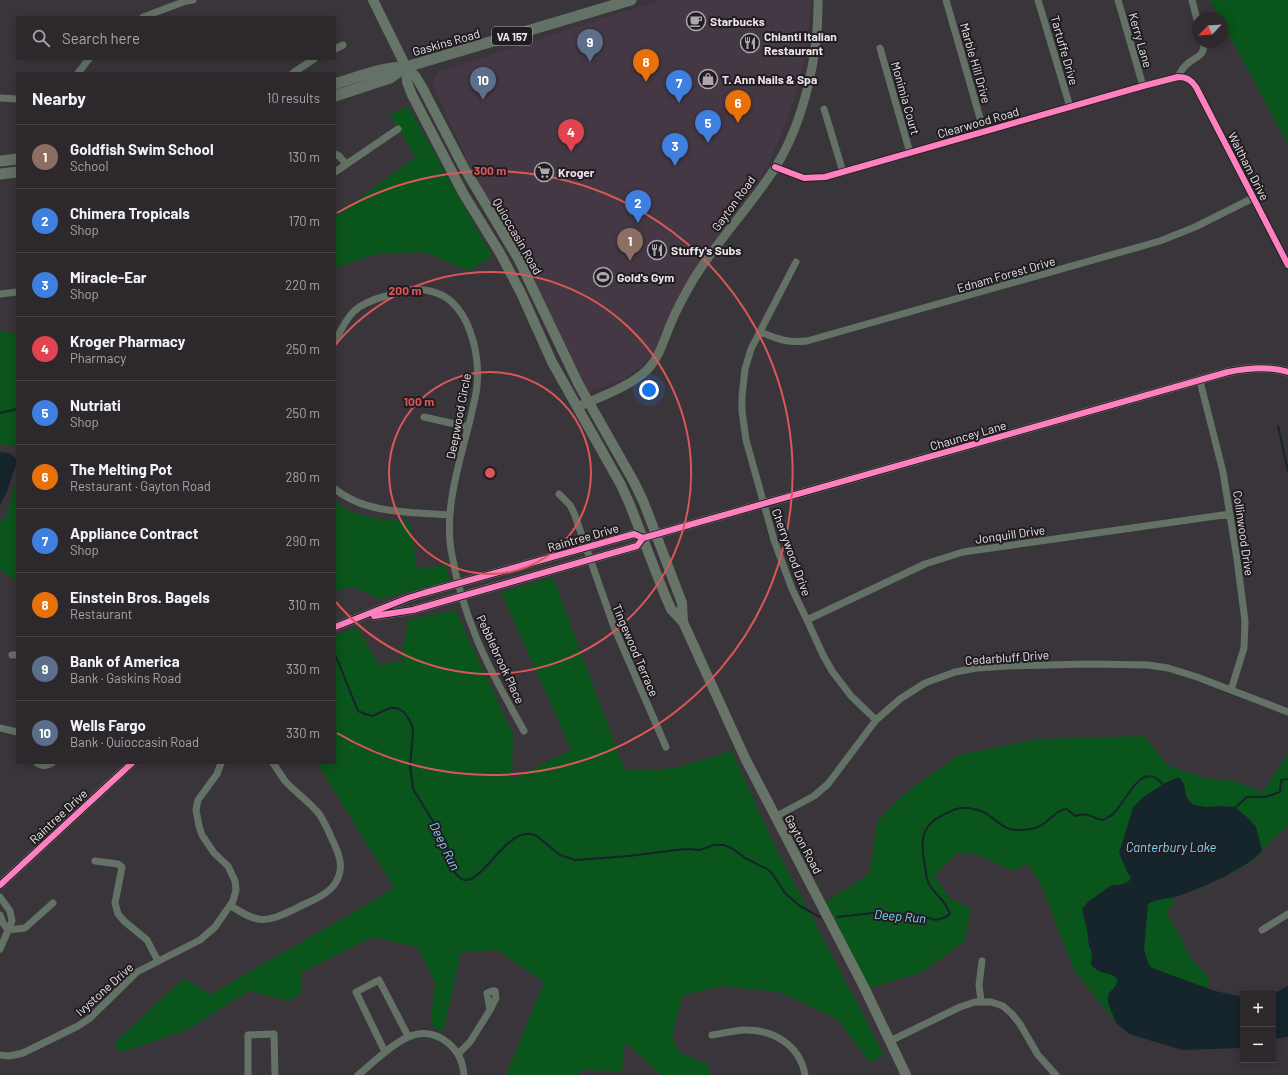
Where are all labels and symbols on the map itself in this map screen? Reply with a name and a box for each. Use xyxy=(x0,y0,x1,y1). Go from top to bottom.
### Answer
cafe icon: Starbucks xyxy=(685,10,707,32)
street label: Kerry Lane xyxy=(1127,11,1155,69)
north arrow xyxy=(1192,12,1228,48)
place label: Starbucks xyxy=(710,14,765,28)
street label: Tartuffe Drive xyxy=(1048,14,1082,86)
street label: Marble Hill Drive xyxy=(958,21,994,105)
street label: Gaskins Road xyxy=(411,26,481,58)
road number: VA 157 xyxy=(492,27,532,45)
pin: 9 xyxy=(577,29,603,62)
place label: Chianti Italian Restaurant xyxy=(764,29,837,57)
restaurant icon: Chianti Italian Restaurant xyxy=(739,32,761,54)
pin: 8 xyxy=(633,49,659,82)
street label: Monimia Court xyxy=(889,60,923,136)
pin: 10 xyxy=(470,67,496,100)
shop icon: T. Ann Nails & Spa xyxy=(697,68,719,90)
pin: 7 xyxy=(666,70,692,103)
place label: T. Ann Nails & Spa xyxy=(722,72,817,86)
pin: 6 xyxy=(725,90,751,123)
street label: Clearwood Road xyxy=(936,104,1020,140)
pin: 5 xyxy=(695,110,721,143)
pin: 4 xyxy=(558,119,584,152)
street label: Waltham Drive xyxy=(1226,129,1272,203)
pin: 3 xyxy=(662,133,688,166)
supermarket icon: Kroger xyxy=(533,161,555,183)
text: 300 m xyxy=(474,163,506,177)
place label: Kroger xyxy=(558,165,595,179)
street label: Gayton Road xyxy=(708,173,758,233)
pin: 2 xyxy=(625,190,651,223)
street label: Quioccasin Road xyxy=(490,195,546,277)
pin: 1 xyxy=(617,228,643,261)
restaurant icon: Stuffy's Subs xyxy=(646,239,668,261)
place label: Stuffy's Subs xyxy=(671,243,741,257)
street label: Ednam Forest Drive xyxy=(955,253,1057,295)
sports icon: Gold's Gym xyxy=(592,266,614,288)
place label: Gold's Gym xyxy=(617,270,674,284)
text: 200 m xyxy=(389,283,421,297)
street label: Deepwood Circle xyxy=(443,372,473,460)
your location xyxy=(639,380,659,400)
text: 100 m xyxy=(404,394,434,408)
street label: Chauncey Lane xyxy=(928,417,1008,453)
centre of rings xyxy=(483,466,497,480)
street label: Collinwood Drive xyxy=(1231,489,1257,577)
street label: Cherrywood Drive xyxy=(770,506,814,598)
street label: Raintree Drive xyxy=(546,520,620,554)
street label: Jonquill Drive xyxy=(974,522,1046,546)
street label: Tingewood Terrace xyxy=(610,602,662,698)
street label: Pebblebrook Place xyxy=(474,612,528,706)
street label: Cedarbluff Drive xyxy=(965,647,1049,667)
street label: Raintree Drive xyxy=(26,786,90,846)
street label: Gayton Road xyxy=(783,812,825,876)
water label: Deep Run xyxy=(426,819,464,873)
water label: Canterbury Lake xyxy=(1126,839,1217,855)
water label: Deep Run xyxy=(873,906,927,926)
street label: Ivystone Drive xyxy=(72,960,136,1018)

